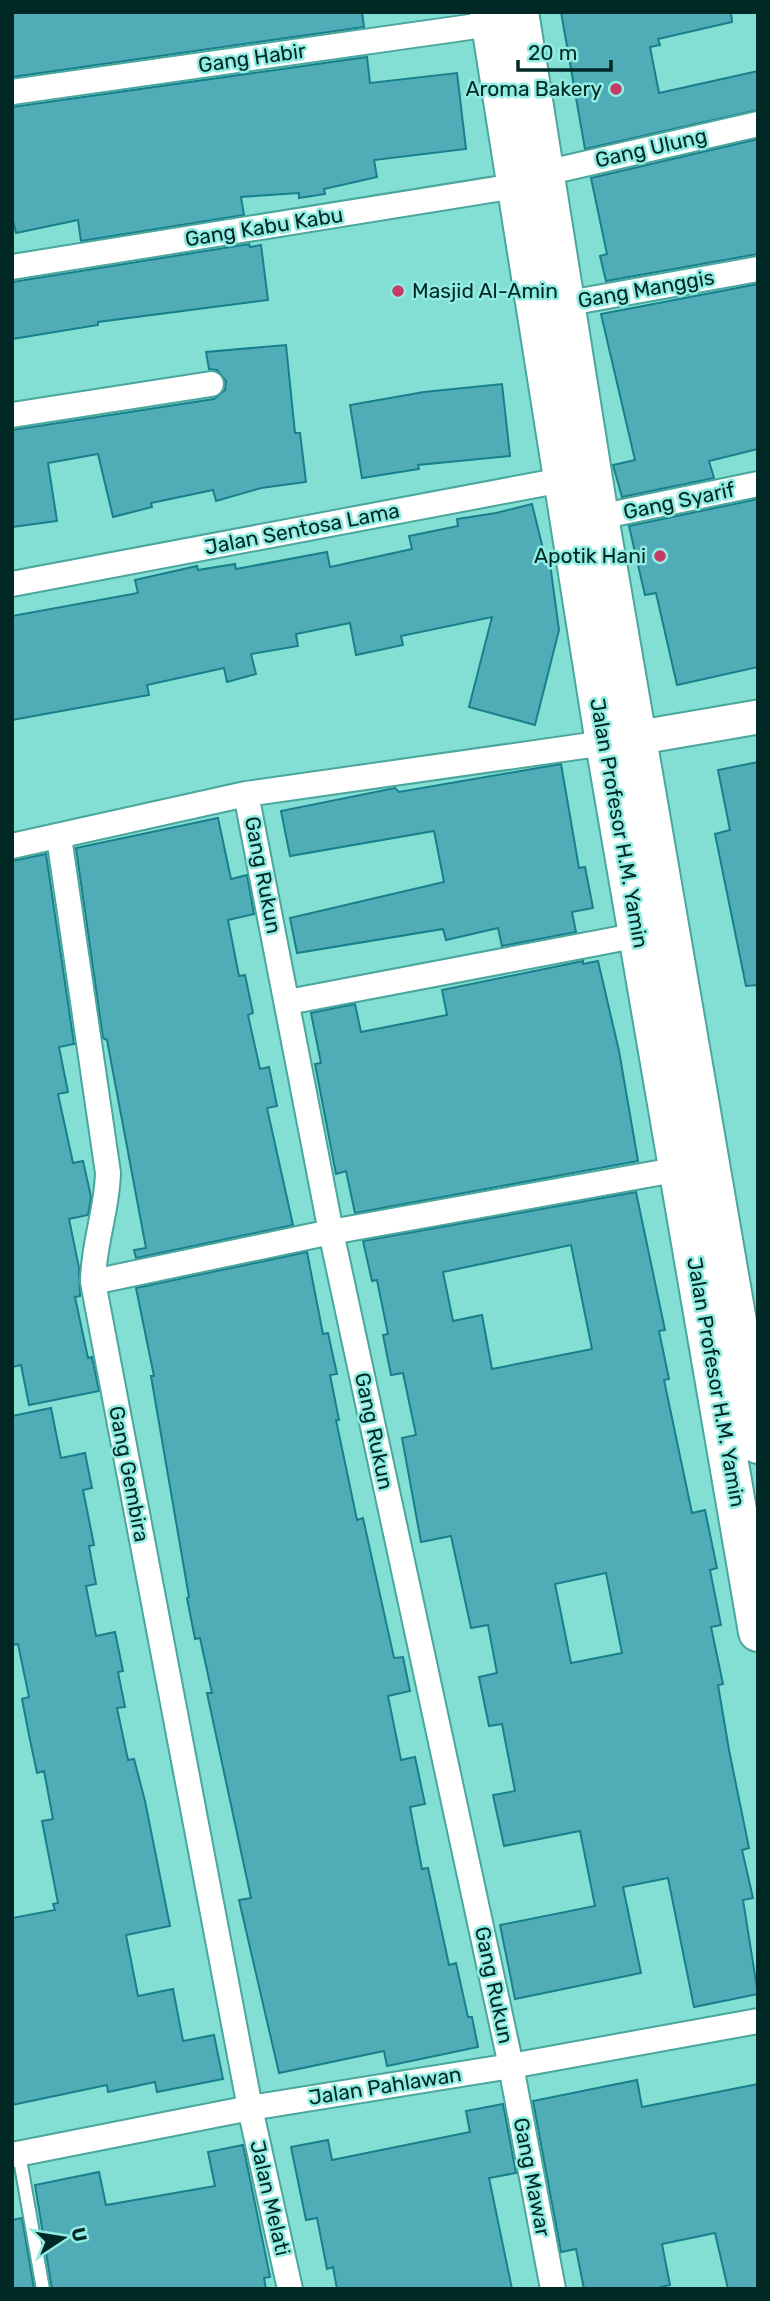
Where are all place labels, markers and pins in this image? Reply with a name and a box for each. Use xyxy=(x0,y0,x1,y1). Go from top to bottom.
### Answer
place label: Aroma Bakery xyxy=(465,76,602,101)
marker: Aroma Bakery xyxy=(608,81,624,97)
place label: Masjid Al-Amin xyxy=(412,278,558,303)
marker: Masjid Al-Amin xyxy=(390,283,406,299)
place label: Apotik Hani xyxy=(534,543,646,568)
marker: Apotik Hani xyxy=(652,548,668,564)

